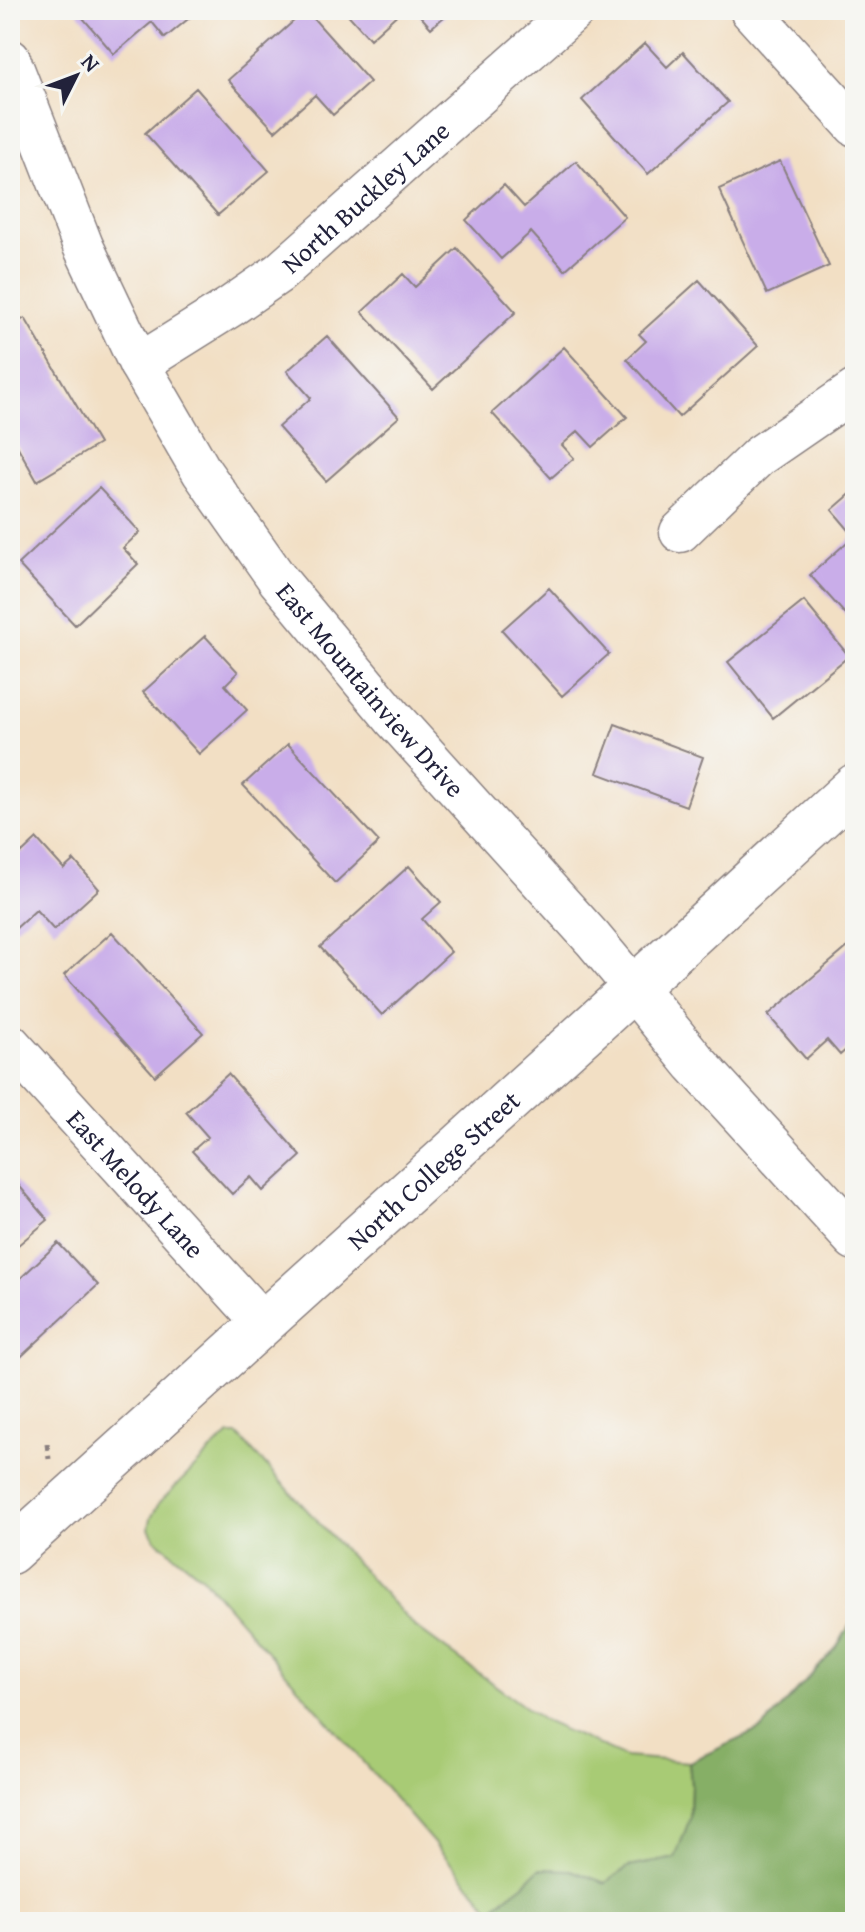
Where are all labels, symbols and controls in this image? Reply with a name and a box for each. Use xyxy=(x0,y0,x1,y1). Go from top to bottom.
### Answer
north arrow xyxy=(36,36,116,116)
text: N xyxy=(74,46,108,79)
street label: North Buckley Lane xyxy=(272,111,458,282)
street label: East Mountainview Drive xyxy=(268,573,475,805)
street label: North College Street xyxy=(338,1081,528,1259)
street label: East Melody Lane xyxy=(58,1100,214,1266)

